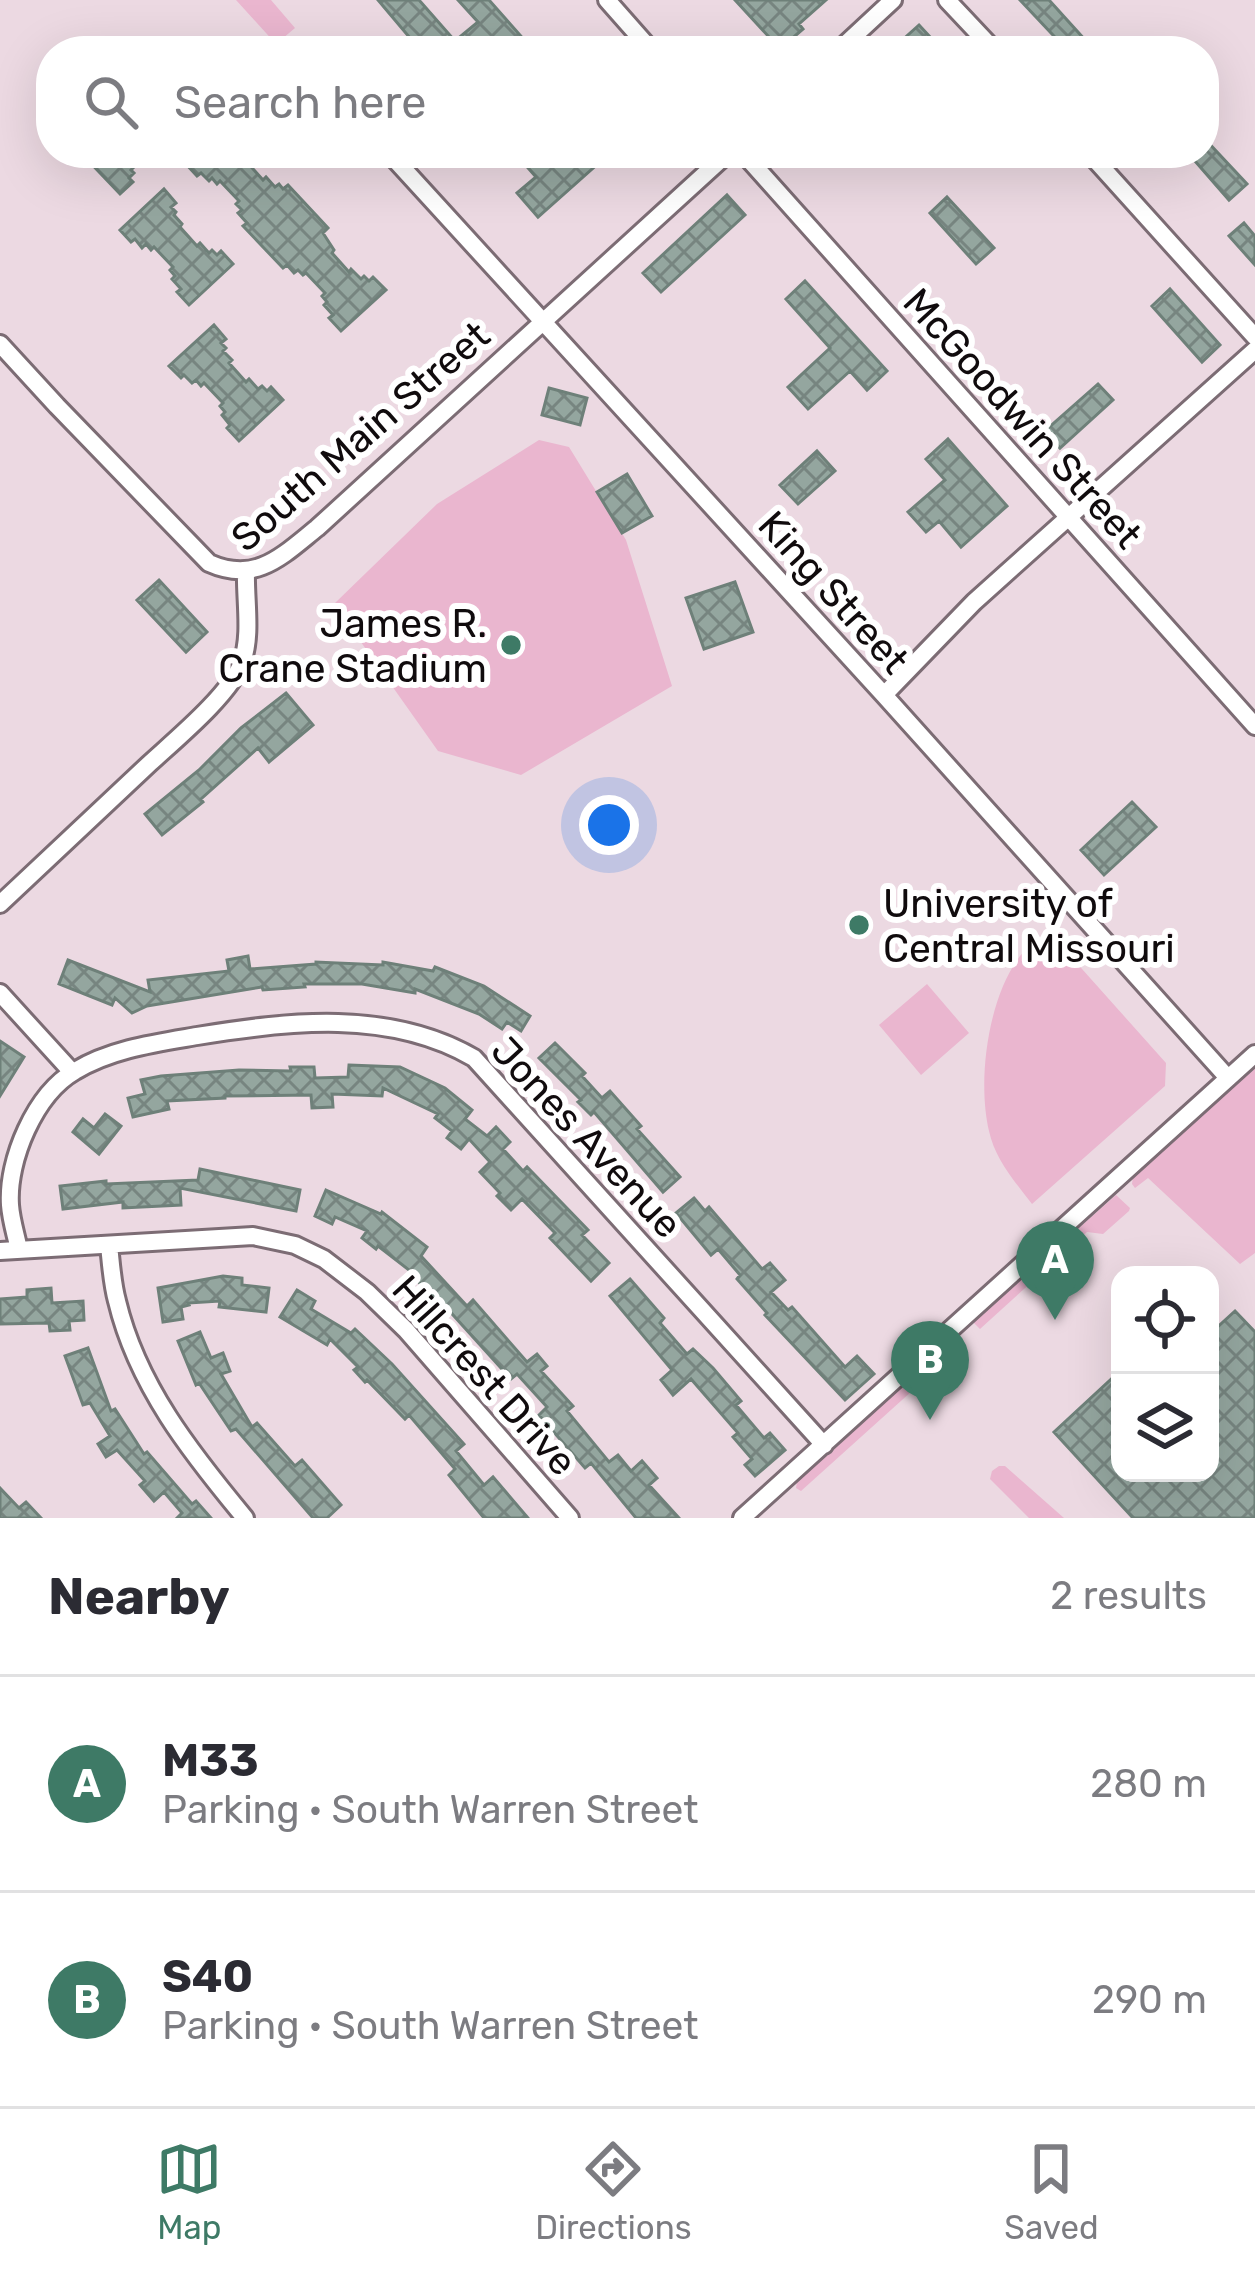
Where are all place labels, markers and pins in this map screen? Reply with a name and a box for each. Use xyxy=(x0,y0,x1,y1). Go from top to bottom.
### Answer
place label: James R. Crane Stadium xyxy=(218,601,487,692)
marker: James R. Crane Stadium xyxy=(498,632,524,658)
place label: University of Central Missouri xyxy=(883,881,1175,972)
marker: University of Central Missouri xyxy=(846,912,872,938)
pin: A xyxy=(1016,1221,1094,1320)
pin: B xyxy=(891,1321,969,1420)

